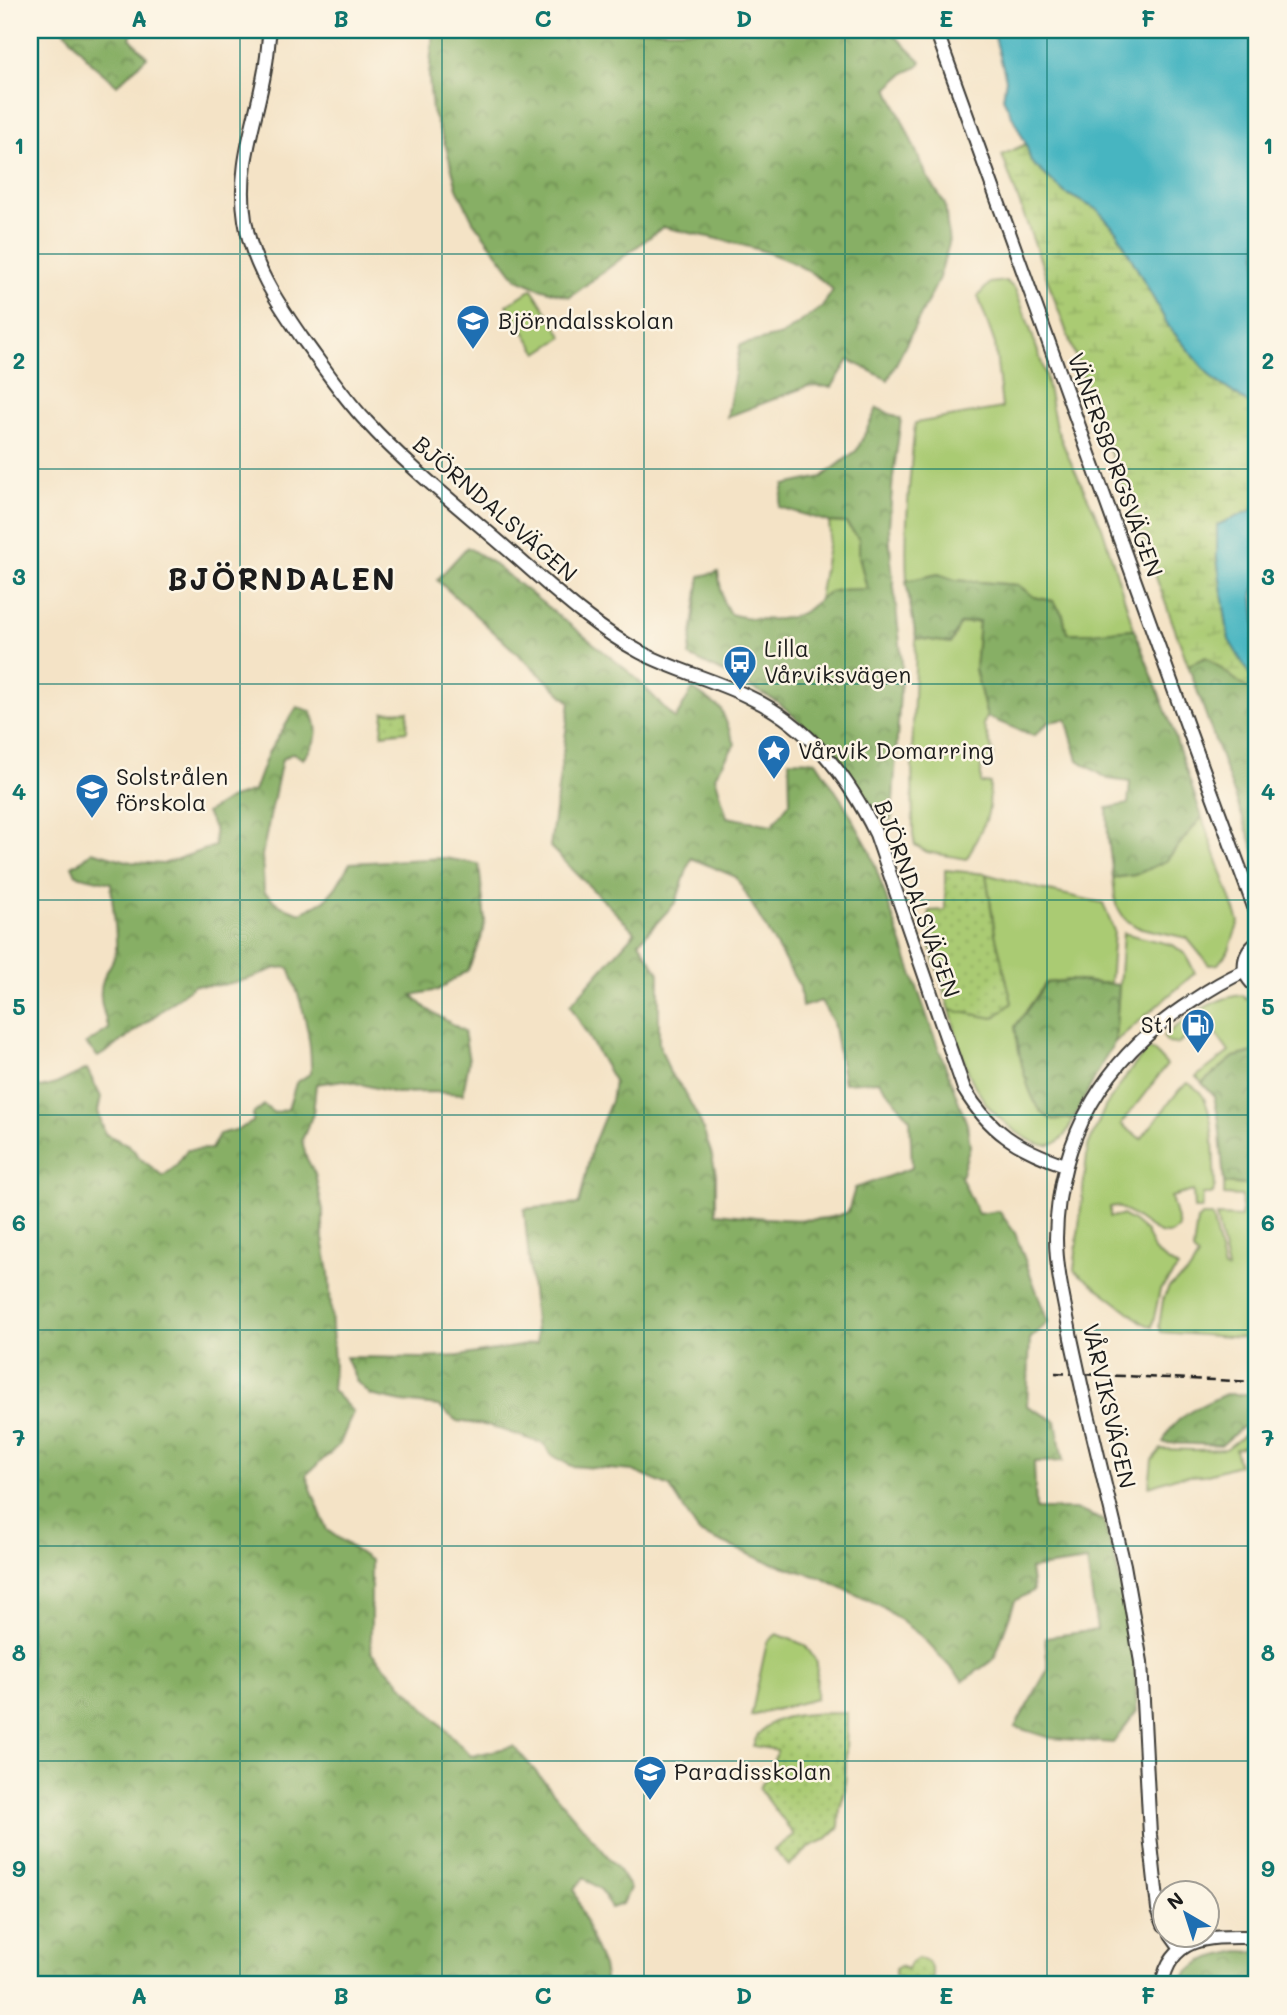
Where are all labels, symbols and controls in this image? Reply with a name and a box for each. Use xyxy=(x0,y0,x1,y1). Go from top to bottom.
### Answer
text: A xyxy=(131,3,147,33)
text: B xyxy=(333,3,349,33)
text: C xyxy=(534,3,552,33)
text: D xyxy=(736,3,752,33)
text: E xyxy=(939,3,953,33)
text: F xyxy=(1141,3,1155,33)
text: 1 xyxy=(14,130,24,160)
text: 1 xyxy=(1263,130,1273,160)
school or university icon: Björndalsskolan xyxy=(454,302,492,351)
place label: Björndalsskolan xyxy=(498,305,674,335)
text: 2 xyxy=(13,345,25,375)
text: 2 xyxy=(1262,345,1274,375)
street label: VÄNERSBORGSVÄGEN xyxy=(1061,348,1171,581)
street label: BJÖRNDALSVÄGEN xyxy=(407,429,584,588)
district label: BJÖRNDALEN xyxy=(167,558,397,598)
text: 3 xyxy=(12,561,26,591)
text: 3 xyxy=(1261,561,1275,591)
place label: Lilla Vårviksvägen xyxy=(764,633,911,689)
bus stop icon: Lilla Vårviksvägen xyxy=(721,643,759,692)
place icon: Vårvik Domarring xyxy=(755,732,793,781)
place label: Vårvik Domarring xyxy=(798,735,994,765)
place label: Solstrålen förskola xyxy=(116,761,228,817)
school or university icon: Solstrålen förskola xyxy=(73,771,111,820)
text: 4 xyxy=(12,776,26,806)
text: 4 xyxy=(1261,776,1275,806)
street label: BJÖRNDALSVÄGEN xyxy=(868,796,968,1002)
text: 5 xyxy=(12,991,26,1021)
text: 5 xyxy=(1261,991,1275,1021)
fuel station icon: St1 xyxy=(1179,1006,1217,1055)
place label: St1 xyxy=(1141,1009,1174,1039)
text: 6 xyxy=(12,1207,26,1237)
text: 6 xyxy=(1261,1207,1275,1237)
street label: VÅRVIKSVÄGEN xyxy=(1076,1320,1144,1491)
text: 7 xyxy=(13,1422,26,1452)
text: 7 xyxy=(1262,1422,1275,1452)
text: 8 xyxy=(12,1637,26,1667)
text: 8 xyxy=(1261,1637,1275,1667)
school or university icon: Paradisskolan xyxy=(631,1753,669,1802)
place label: Paradisskolan xyxy=(674,1756,831,1786)
text: 9 xyxy=(12,1853,26,1883)
text: 9 xyxy=(1261,1853,1275,1883)
north arrow xyxy=(1150,1878,1220,1948)
text: N xyxy=(1162,1886,1188,1915)
text: A xyxy=(131,1980,147,2010)
text: B xyxy=(333,1980,349,2010)
text: C xyxy=(534,1980,552,2010)
text: D xyxy=(736,1980,752,2010)
text: E xyxy=(939,1980,953,2010)
text: F xyxy=(1141,1980,1155,2010)

